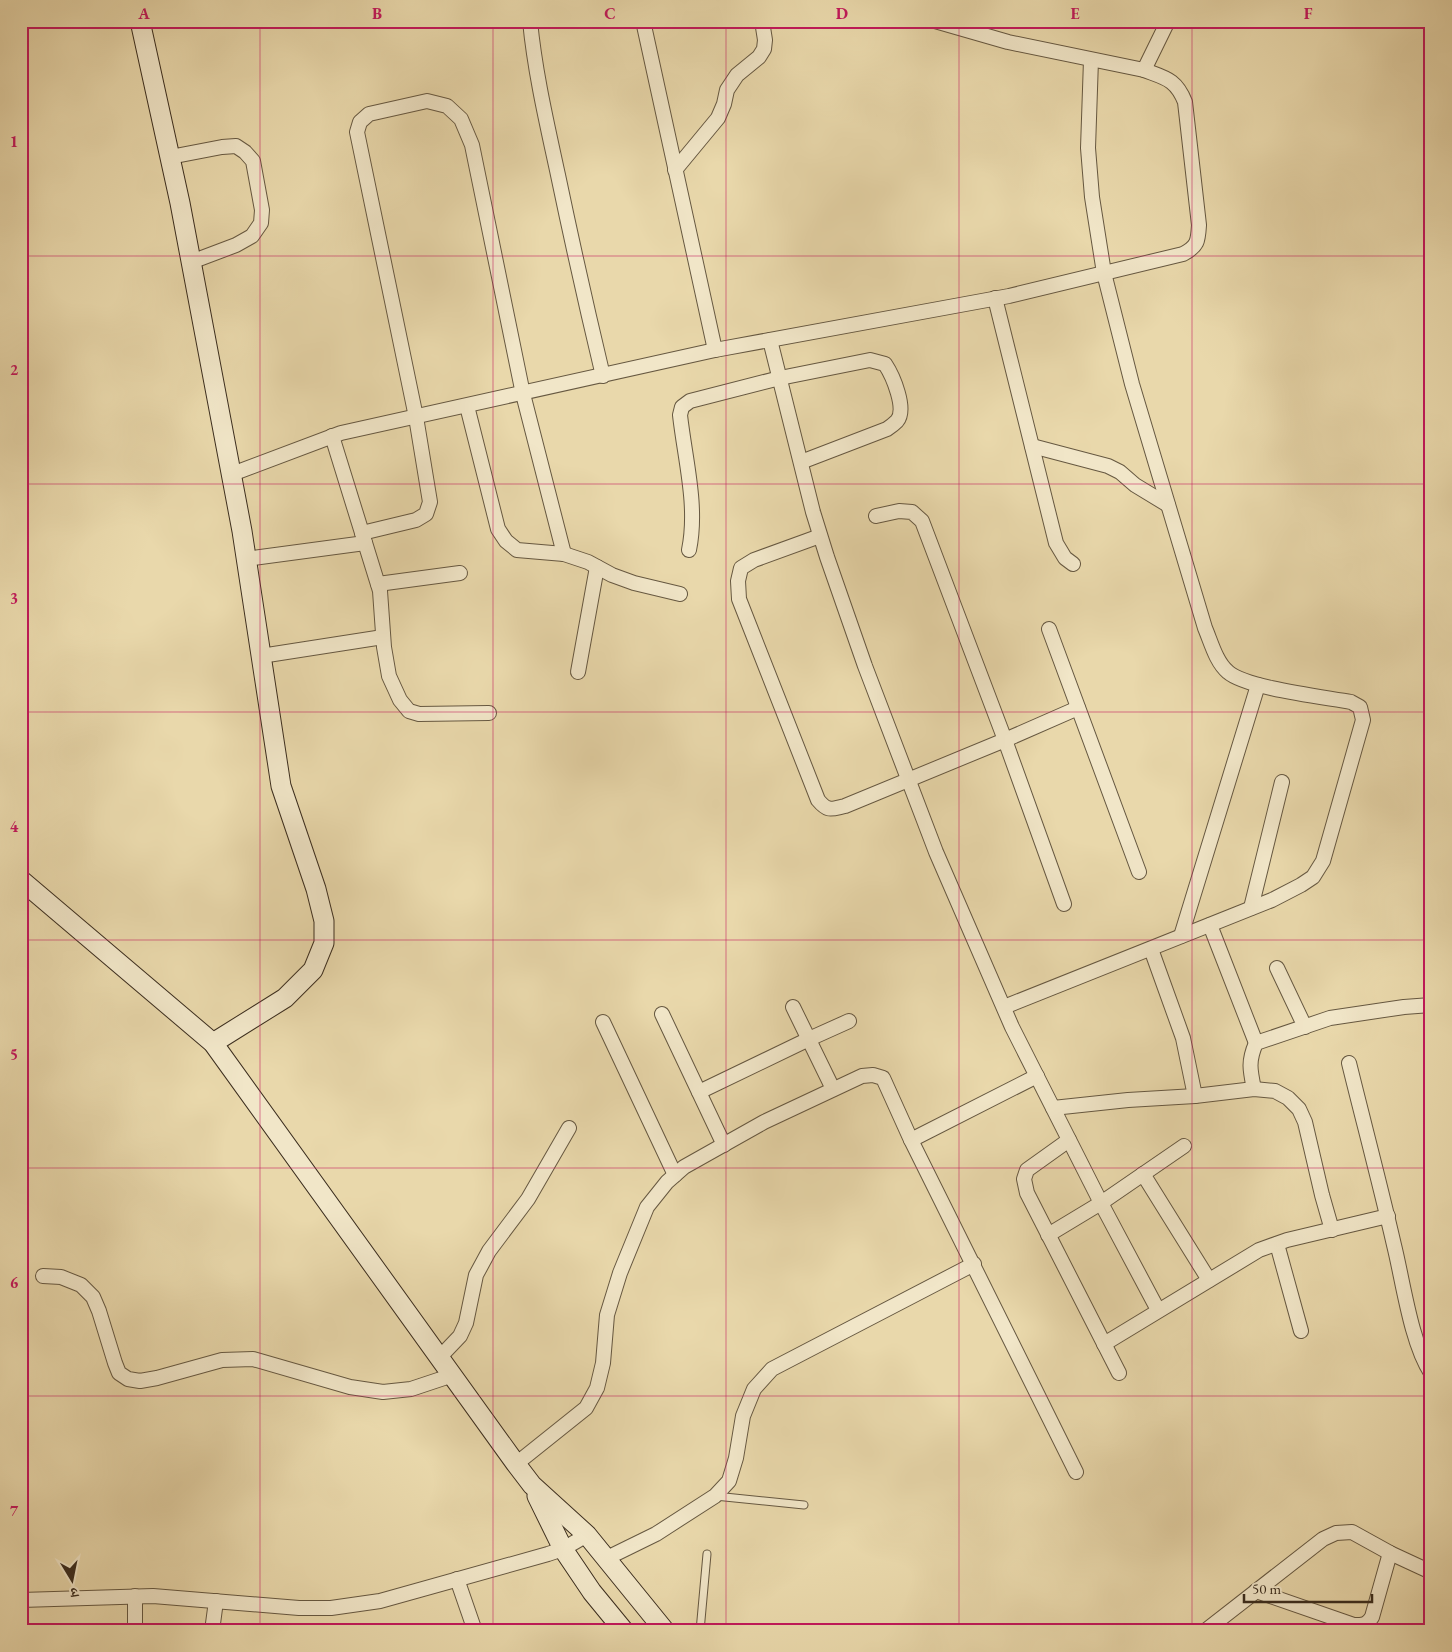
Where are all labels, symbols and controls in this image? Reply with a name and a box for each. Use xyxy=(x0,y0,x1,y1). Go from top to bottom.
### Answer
text: A xyxy=(137,3,150,24)
text: B xyxy=(372,3,382,24)
text: C xyxy=(604,3,616,24)
text: D xyxy=(836,3,848,24)
text: E xyxy=(1070,3,1080,24)
text: F xyxy=(1304,3,1313,24)
text: 1 xyxy=(10,131,18,152)
text: 2 xyxy=(10,359,19,380)
text: 3 xyxy=(10,588,18,609)
text: 4 xyxy=(10,816,19,837)
text: 5 xyxy=(10,1044,18,1065)
text: 6 xyxy=(10,1272,19,1293)
text: 7 xyxy=(10,1500,19,1521)
north arrow xyxy=(48,1554,98,1604)
scale bar xyxy=(1244,1572,1372,1604)
text: 50 m xyxy=(1252,1579,1281,1598)
text: उ xyxy=(68,1583,80,1602)

